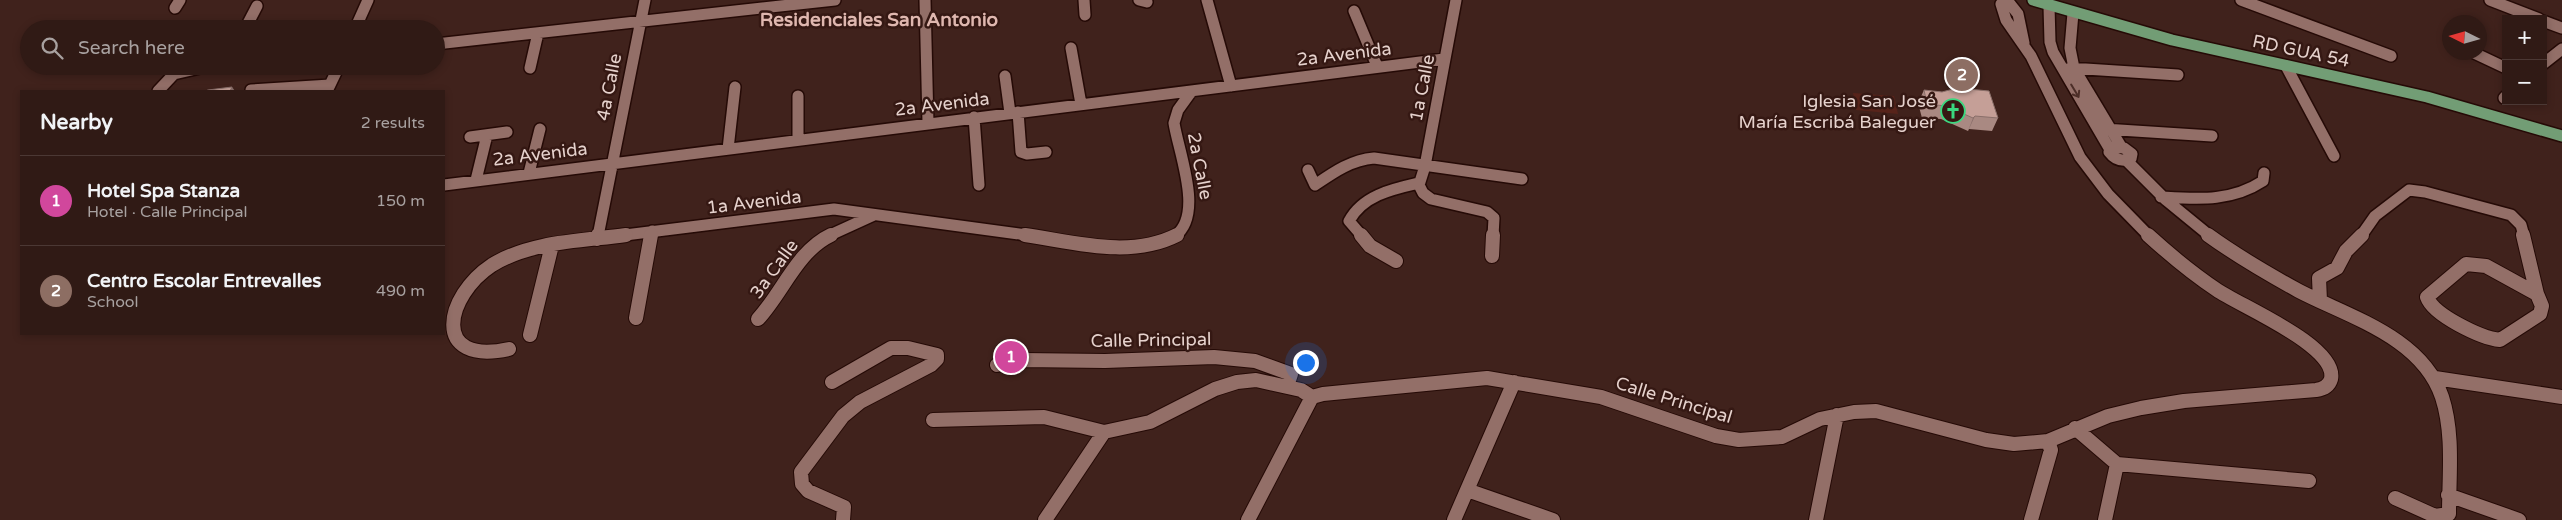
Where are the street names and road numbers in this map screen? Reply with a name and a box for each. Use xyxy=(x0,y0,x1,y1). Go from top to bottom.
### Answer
street label: RD GUA 54 xyxy=(2250,30,2352,72)
street label: 2a Avenida xyxy=(1295,37,1393,71)
street label: 4a Calle xyxy=(592,52,626,122)
street label: 1a Calle xyxy=(1405,53,1439,123)
street label: 2a Avenida xyxy=(893,87,991,121)
street label: 2a Calle xyxy=(1183,131,1217,201)
street label: 2a Avenida xyxy=(491,137,589,171)
street label: 1a Avenida xyxy=(705,185,803,219)
street label: 3a Calle xyxy=(745,235,803,303)
street label: Calle Principal xyxy=(1090,328,1212,352)
street label: Calle Principal xyxy=(1613,372,1735,428)

